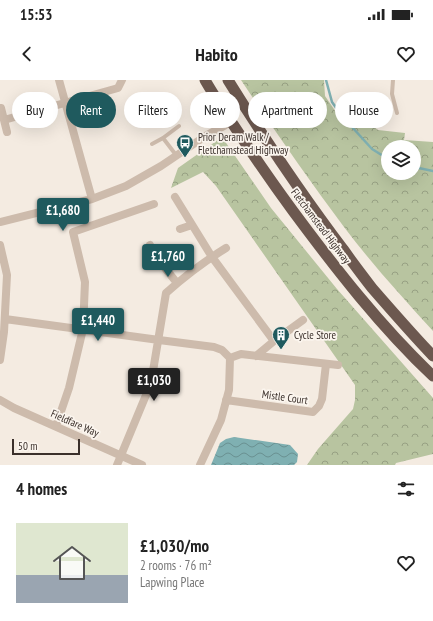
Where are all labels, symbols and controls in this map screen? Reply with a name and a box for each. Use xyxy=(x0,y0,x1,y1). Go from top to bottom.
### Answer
text: 15:53 xyxy=(20,5,52,24)
icon: back xyxy=(16,43,38,65)
text: Habito xyxy=(195,43,238,66)
icon: heart xyxy=(395,43,417,65)
chip: Buy xyxy=(12,92,58,128)
chip: Rent xyxy=(66,92,116,128)
chip: Filters xyxy=(124,92,182,128)
chip: New xyxy=(190,92,240,128)
chip: Apartment xyxy=(248,92,327,128)
chip: House xyxy=(335,92,393,128)
place label: Prior Deram Walk / Fletchamstead Highway xyxy=(198,130,289,157)
bus stop icon: Prior Deram Walk / Fletchamstead Highway xyxy=(175,133,195,158)
map controls xyxy=(381,140,421,180)
button: layers xyxy=(381,140,421,180)
street label: Fletchamstead Highway xyxy=(288,186,354,267)
pin: £1,680 xyxy=(30,198,96,232)
text: £1,680 xyxy=(46,202,80,219)
pin: £1,760 xyxy=(135,244,201,278)
text: £1,760 xyxy=(151,248,185,265)
pin: £1,440 xyxy=(65,308,131,342)
text: £1,440 xyxy=(81,312,115,329)
building icon: Cycle Store xyxy=(271,325,291,350)
place label: Cycle Store xyxy=(294,328,337,342)
pin: £1,030 xyxy=(121,368,187,402)
text: £1,030 xyxy=(137,372,171,389)
street label: Mistle Court xyxy=(261,387,309,407)
street label: Fieldfare Way xyxy=(49,406,102,440)
scale bar xyxy=(12,437,80,456)
text: 50 m xyxy=(18,439,37,453)
text: 4 homes xyxy=(16,478,67,500)
icon: filters xyxy=(395,478,417,500)
text: £1,030/mo xyxy=(140,535,209,557)
icon: home xyxy=(48,539,96,587)
icon: heart xyxy=(395,552,417,574)
text: 2 rooms · 76 m² xyxy=(140,557,212,574)
text: Lapwing Place xyxy=(140,574,204,591)

